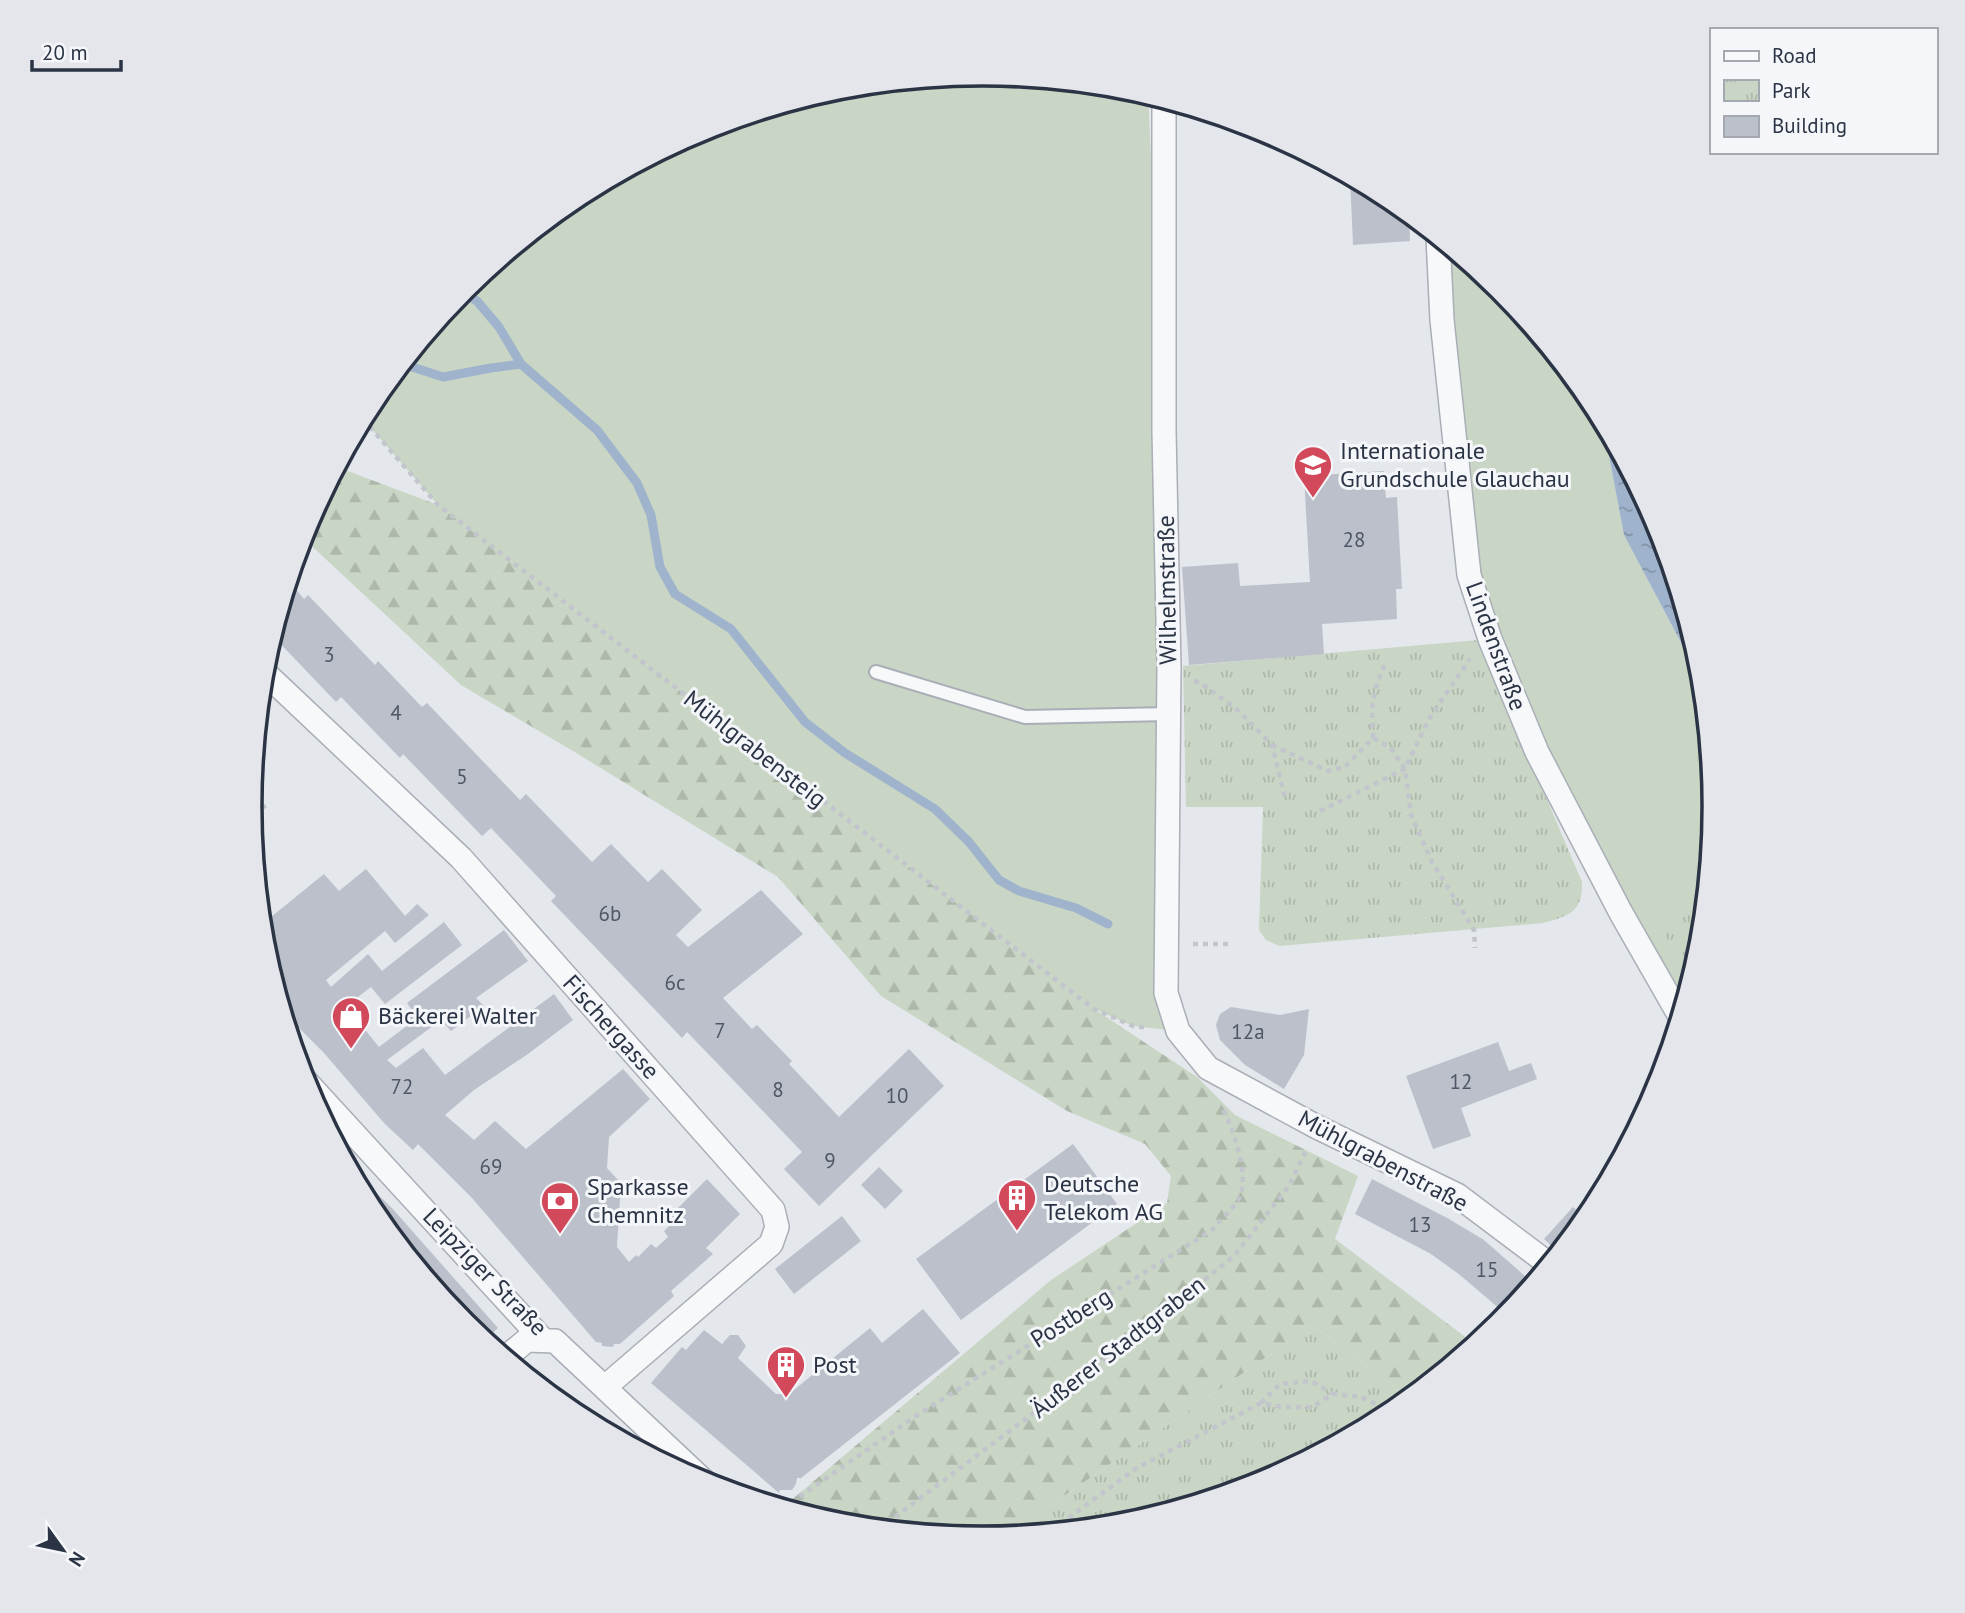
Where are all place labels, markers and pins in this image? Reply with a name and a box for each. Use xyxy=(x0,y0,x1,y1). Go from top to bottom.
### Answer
place label: Internationale Grundschule Glauchau xyxy=(1340,435,1570,494)
school or university icon: Internationale Grundschule Glauchau xyxy=(1292,444,1334,499)
shop icon: Bäckerei Walter xyxy=(330,995,372,1050)
place label: Bäckerei Walter xyxy=(378,1000,537,1031)
place label: Deutsche Telekom AG xyxy=(1044,1168,1163,1227)
place label: Sparkasse Chemnitz xyxy=(587,1171,689,1230)
building icon: Deutsche Telekom AG xyxy=(996,1177,1038,1232)
bank icon: Sparkasse Chemnitz xyxy=(539,1180,581,1235)
building icon: Post xyxy=(765,1344,807,1399)
place label: Post xyxy=(813,1349,857,1380)

